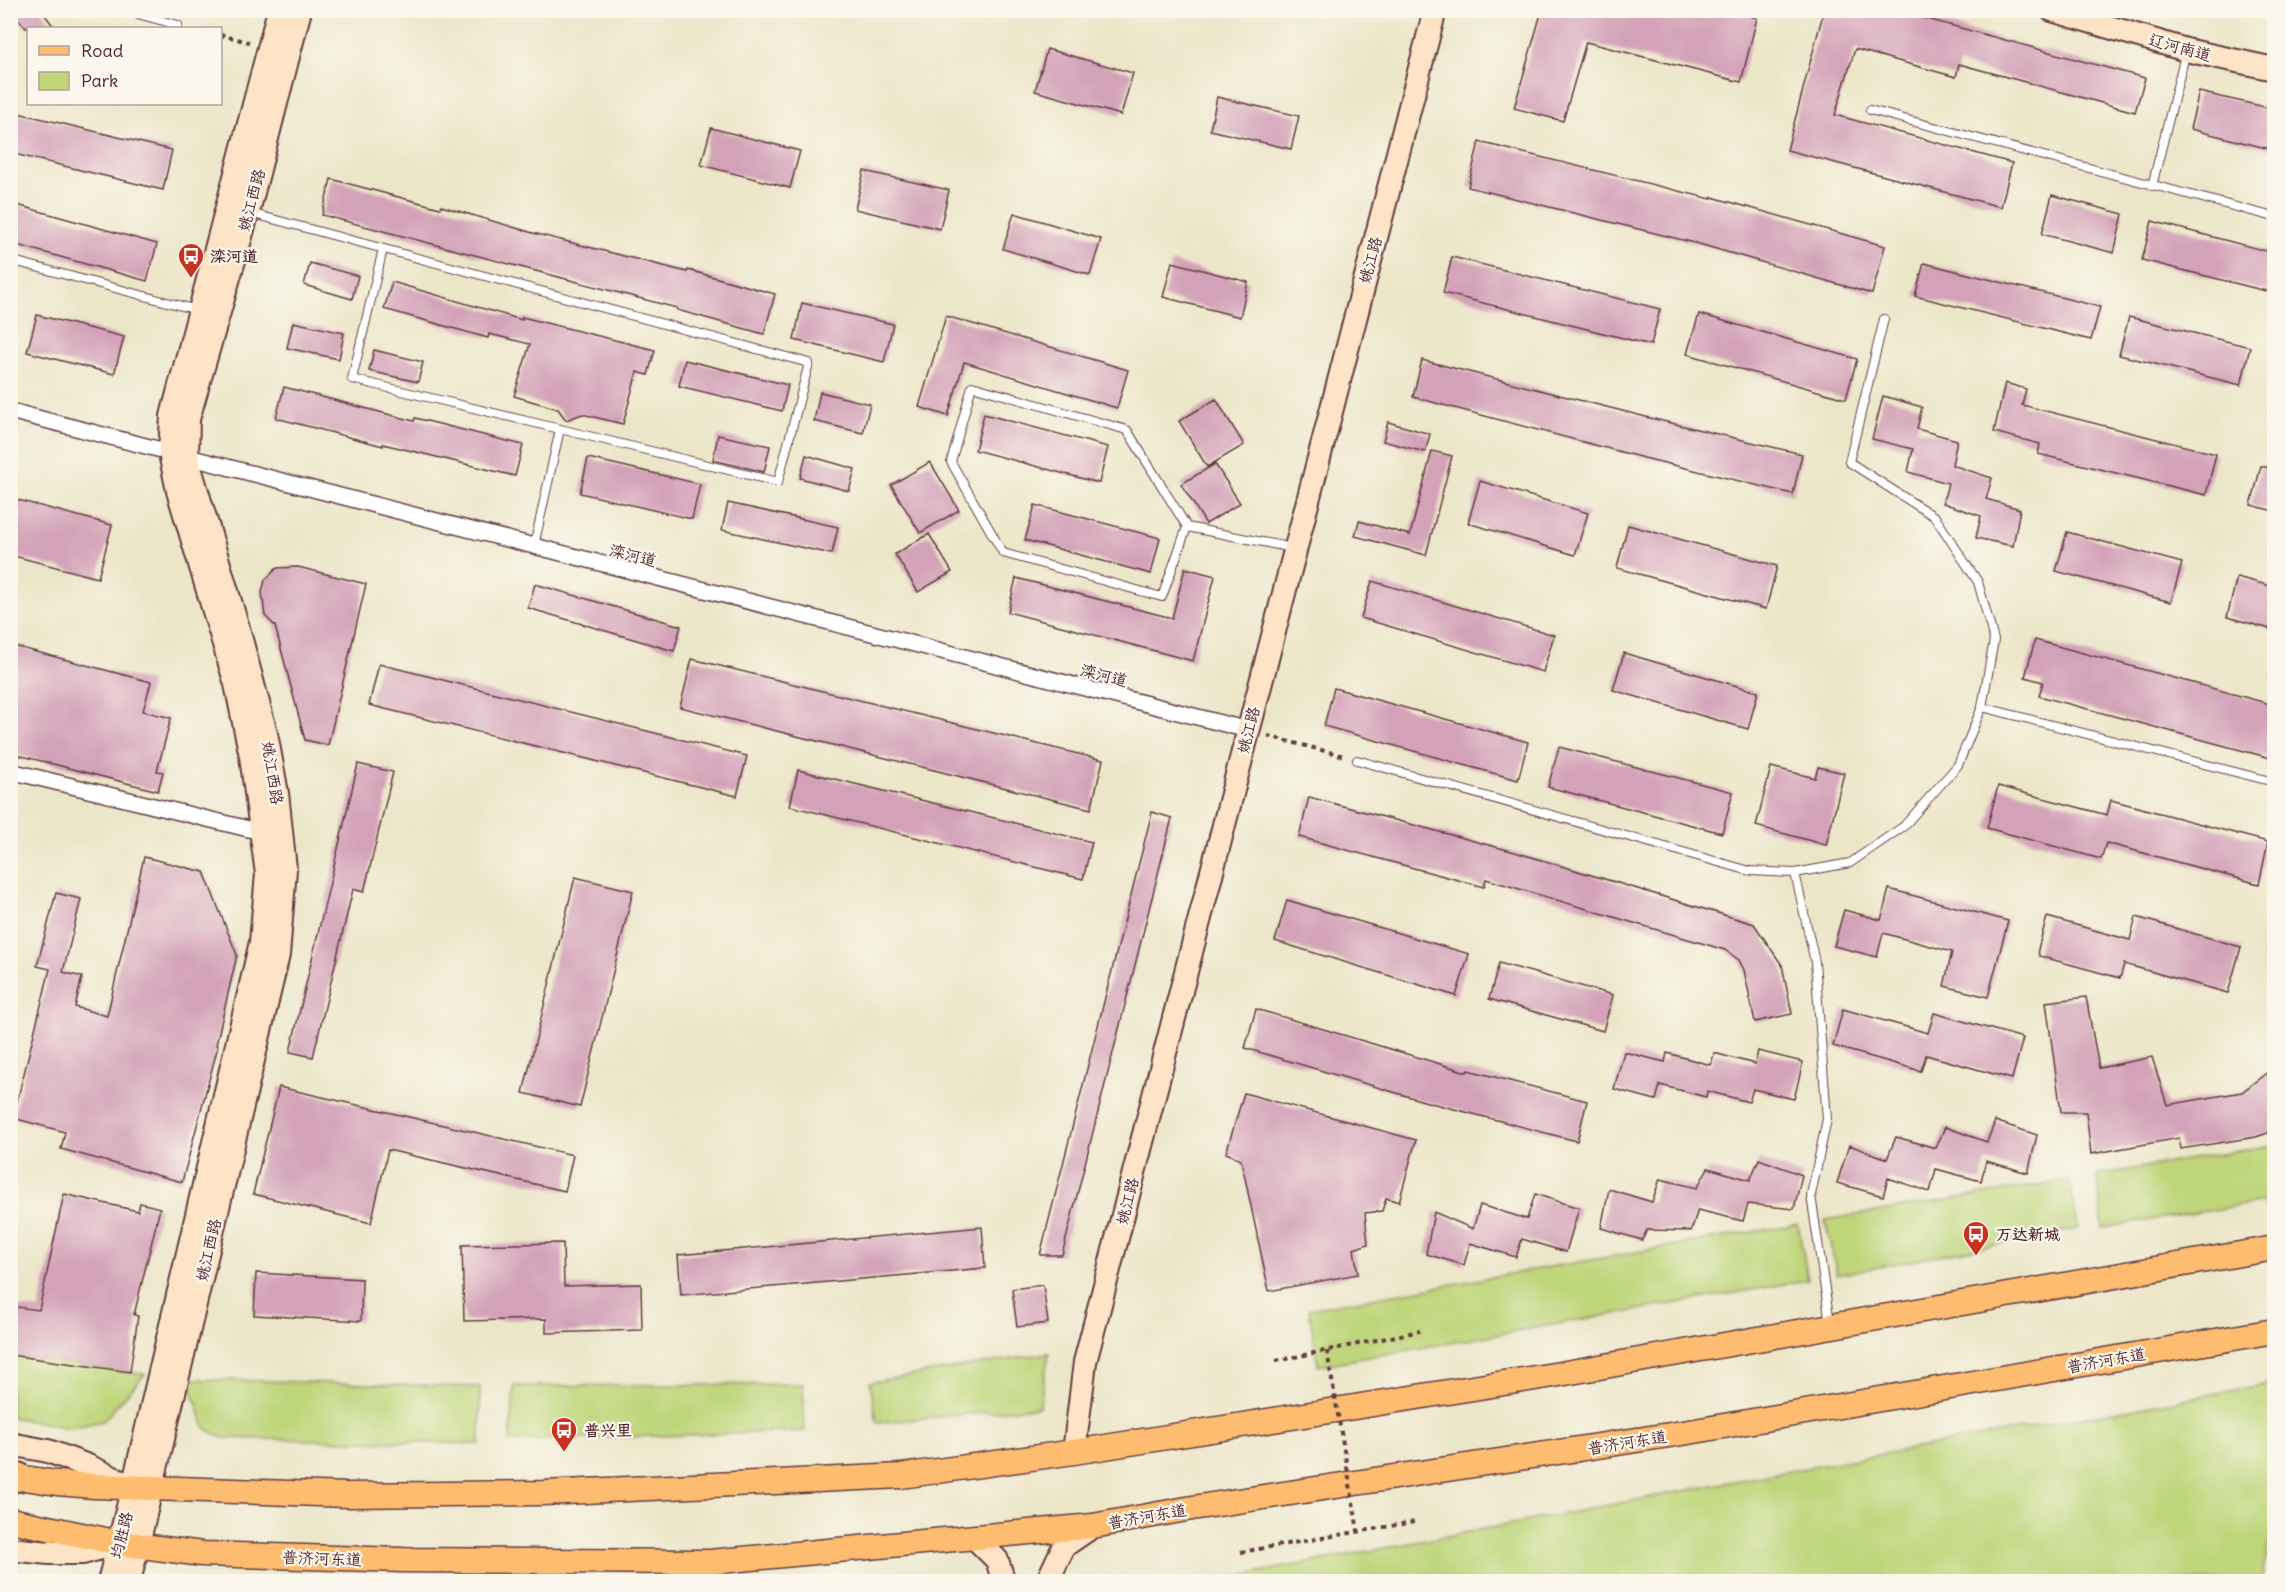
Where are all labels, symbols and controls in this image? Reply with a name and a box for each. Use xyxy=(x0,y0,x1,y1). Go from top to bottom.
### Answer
legend xyxy=(27,27,222,105)
street label: 辽河南道 xyxy=(2146,29,2214,65)
text: Road xyxy=(81,39,124,62)
text: Park xyxy=(81,69,118,92)
street label: 姚江西路 xyxy=(233,166,269,234)
street label: 姚江路 xyxy=(1354,234,1386,286)
bus stop icon: 滦河道 xyxy=(176,241,206,279)
place label: 滦河道 xyxy=(210,246,258,266)
street label: 滦河道 xyxy=(607,539,659,571)
street label: 滦河道 xyxy=(1078,659,1130,691)
street label: 姚江路 xyxy=(1232,704,1264,756)
street label: 姚江西路 xyxy=(258,740,288,806)
street label: 姚江路 xyxy=(1111,1175,1143,1227)
street label: 姚江西路 xyxy=(191,1217,225,1283)
bus stop icon: 万达新城 xyxy=(1961,1219,1991,1257)
place label: 万达新城 xyxy=(1996,1224,2060,1244)
street label: 普济河东道 xyxy=(2065,1343,2147,1377)
bus stop icon: 普兴里 xyxy=(549,1415,579,1453)
place label: 普兴里 xyxy=(584,1420,632,1440)
street label: 普济河东道 xyxy=(1586,1426,1668,1458)
street label: 普济河东道 xyxy=(1106,1499,1188,1533)
street label: 均胜路 xyxy=(105,1509,137,1561)
street label: 普济河东道 xyxy=(282,1547,362,1569)

